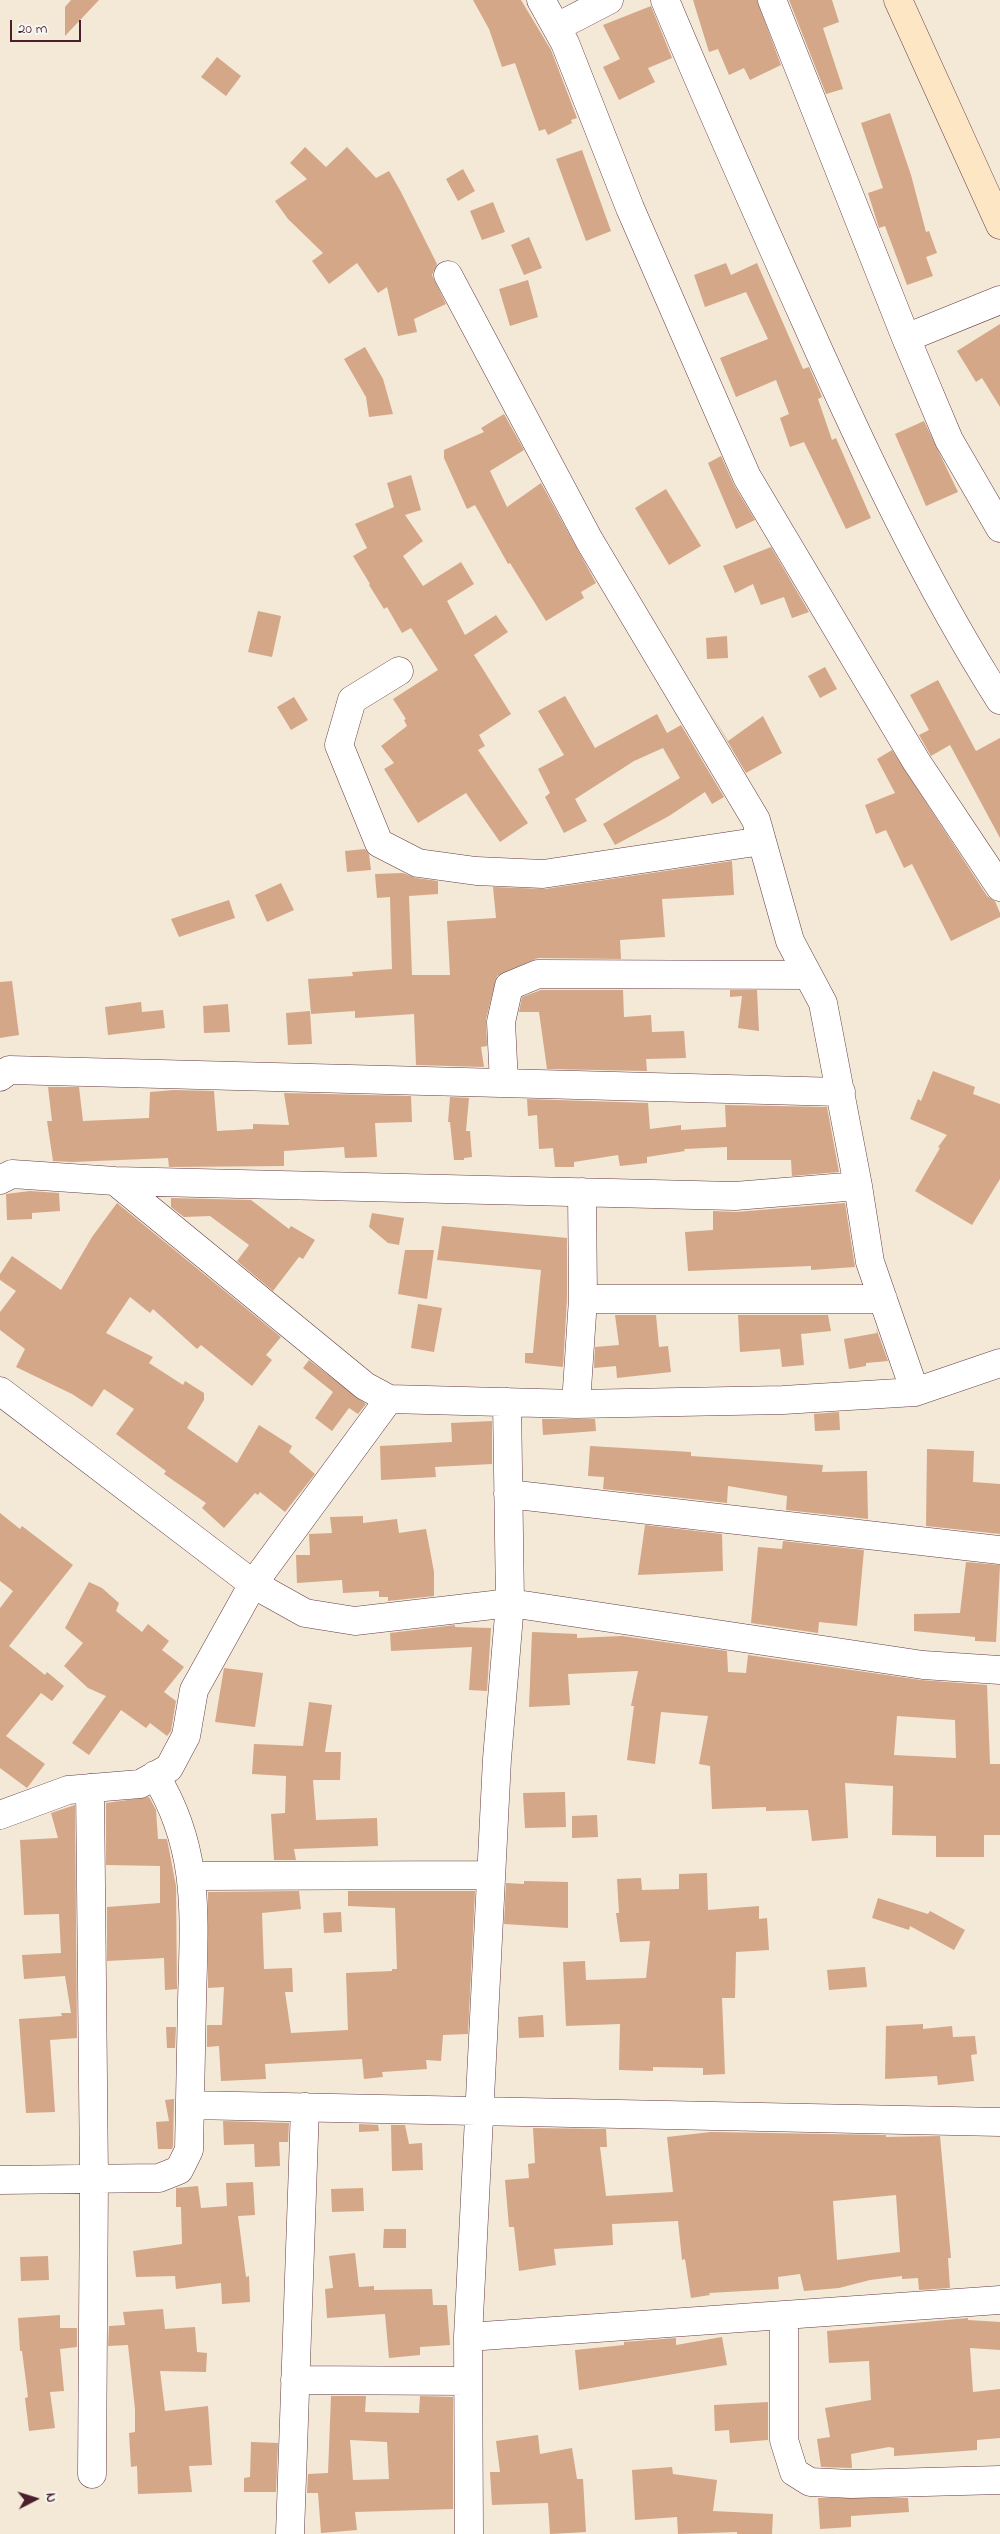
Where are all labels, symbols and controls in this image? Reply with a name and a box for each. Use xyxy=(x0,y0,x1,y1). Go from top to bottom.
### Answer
scale bar xyxy=(12,10,84,42)
text: 20 m xyxy=(18,18,47,40)
north arrow xyxy=(10,2474,60,2524)
text: N xyxy=(40,2492,61,2503)

